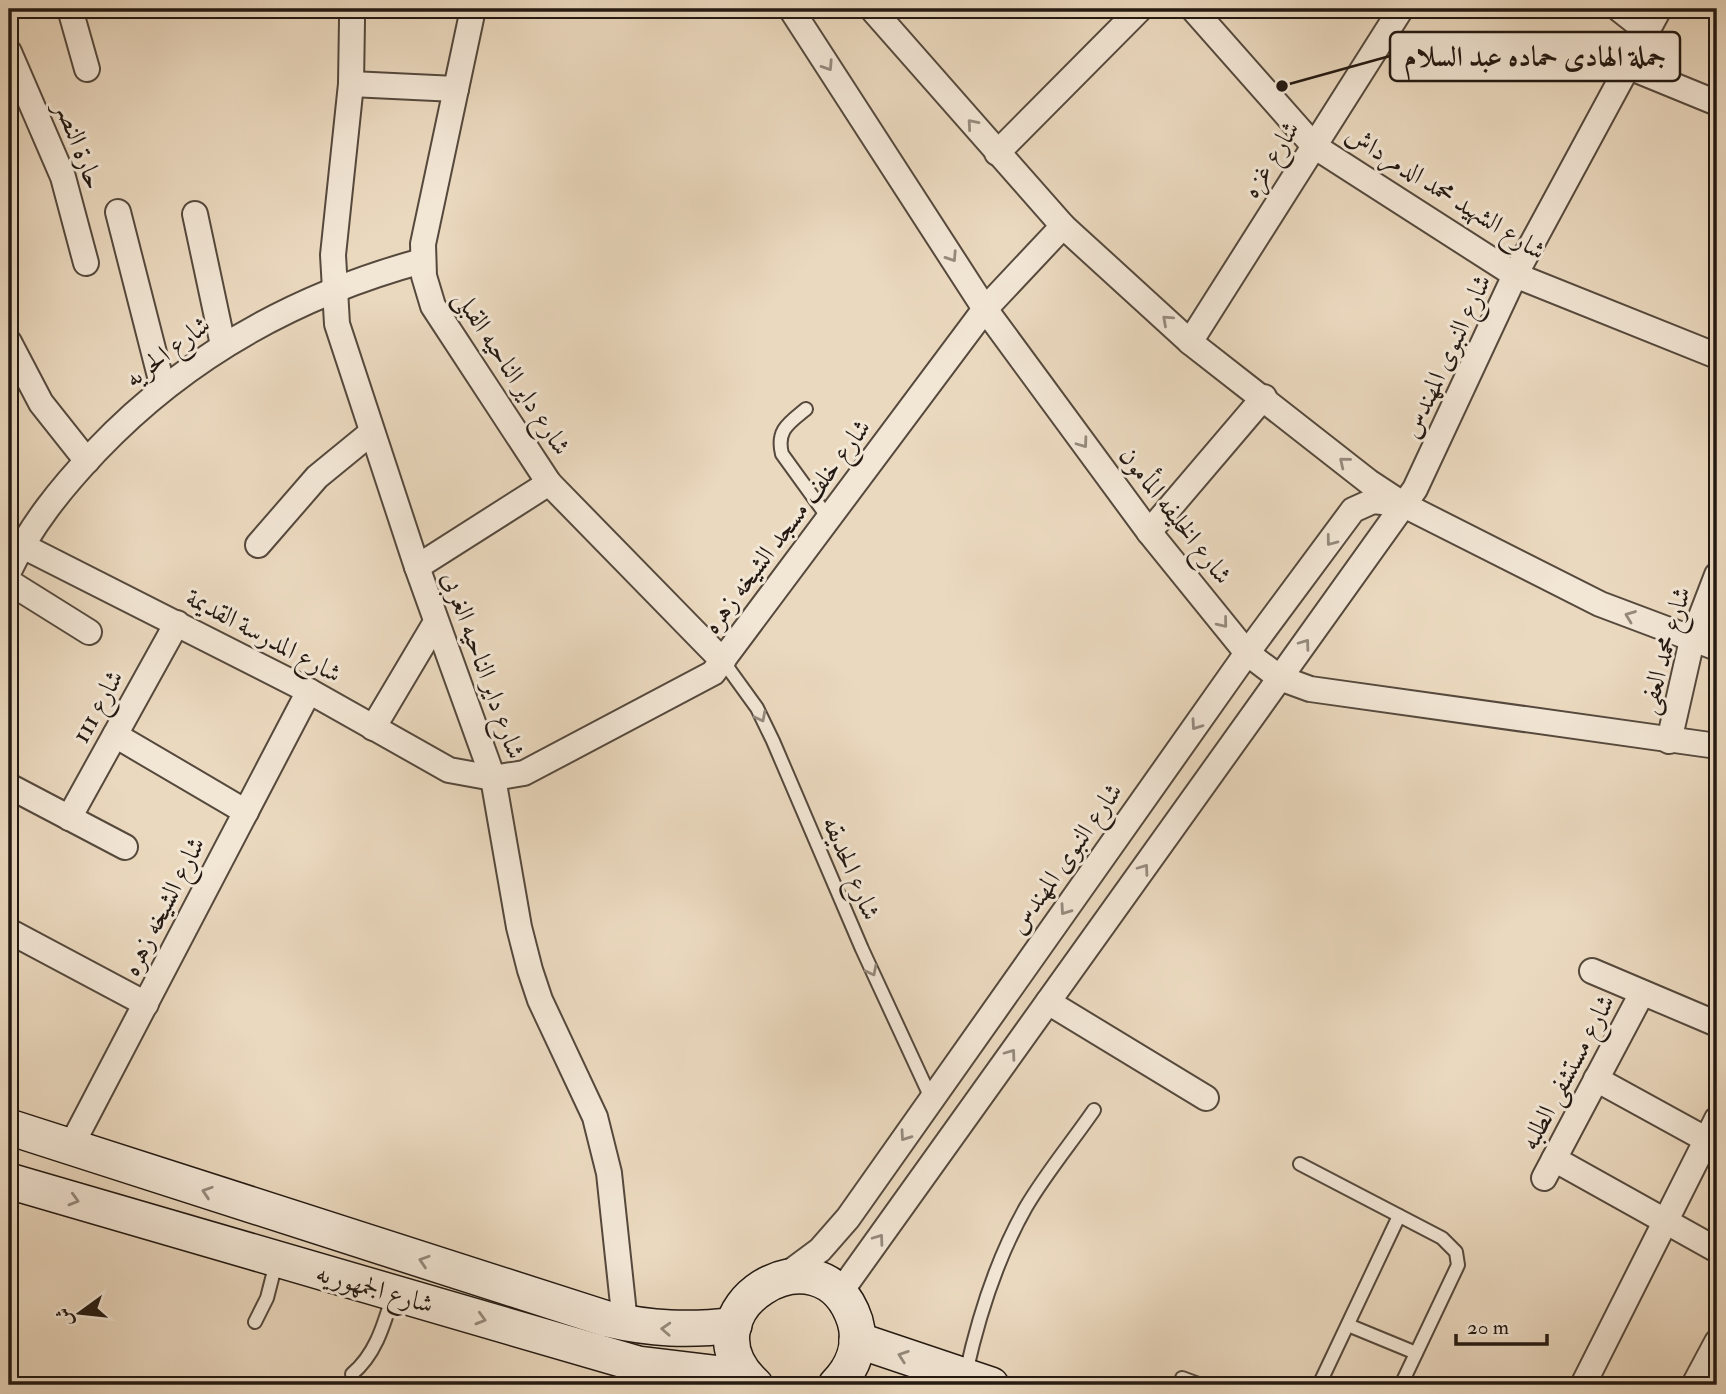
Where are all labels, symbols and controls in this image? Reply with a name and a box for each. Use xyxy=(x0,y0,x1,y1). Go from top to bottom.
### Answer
callout: جملة الهادى حماده عبد السلام xyxy=(1390,32,1680,81)
text: جملة الهادى حماده عبد السلام xyxy=(1404,40,1666,81)
one-way arrow xyxy=(820,58,833,71)
street label: حارة النصر xyxy=(47,94,110,194)
street label: شارع غزه xyxy=(1235,115,1311,207)
street label: شارع الشهيد محمد الدمرداش xyxy=(1337,118,1551,272)
one-way arrow xyxy=(968,120,980,133)
one-way arrow xyxy=(943,250,956,263)
street label: شارع النبوى المهندس xyxy=(1395,269,1503,446)
street label: شارع داير الناحيه القبلى xyxy=(443,284,577,464)
street label: شارع الحريه xyxy=(118,309,220,399)
one-way arrow xyxy=(1162,316,1175,329)
street label: شارع خلف مسجد الشيخه زهره xyxy=(696,413,882,643)
one-way arrow xyxy=(1075,435,1088,448)
street label: شارع الخليفه المأمون xyxy=(1108,439,1241,594)
one-way arrow xyxy=(1340,458,1353,470)
one-way arrow xyxy=(1326,533,1339,546)
street label: شارع داير الناحيه الغربى xyxy=(430,567,532,765)
street label: شارع المدرسة القديمة xyxy=(178,581,347,695)
street label: شارع محمد العفى xyxy=(1632,583,1703,719)
one-way arrow xyxy=(1625,610,1637,624)
one-way arrow xyxy=(1214,615,1227,627)
one-way arrow xyxy=(1297,639,1309,652)
street label: شارع 111 xyxy=(65,664,135,751)
one-way arrow xyxy=(753,710,767,722)
one-way arrow xyxy=(1192,717,1205,730)
street label: شارع النبوى المهندس xyxy=(1002,777,1134,943)
street label: شارع الحديقه xyxy=(810,812,887,927)
street label: شارع الشيخه زهره xyxy=(115,832,217,984)
one-way arrow xyxy=(1136,864,1148,876)
one-way arrow xyxy=(1061,902,1073,915)
one-way arrow xyxy=(864,963,878,976)
street label: شارع مستشفى الطلبه xyxy=(1514,989,1627,1158)
one-way arrow xyxy=(1003,1049,1016,1062)
one-way arrow xyxy=(901,1128,913,1141)
one-way arrow xyxy=(201,1186,214,1200)
one-way arrow xyxy=(68,1192,80,1207)
one-way arrow xyxy=(871,1234,883,1247)
one-way arrow xyxy=(418,1254,430,1269)
street label: شارع الجمهوريه xyxy=(311,1257,437,1326)
north arrow xyxy=(46,1278,116,1348)
scale bar xyxy=(1456,1303,1548,1347)
text: ش xyxy=(51,1305,79,1329)
one-way arrow xyxy=(475,1310,487,1325)
text: 20 m xyxy=(1467,1314,1509,1341)
one-way arrow xyxy=(660,1322,671,1337)
one-way arrow xyxy=(898,1349,910,1364)

